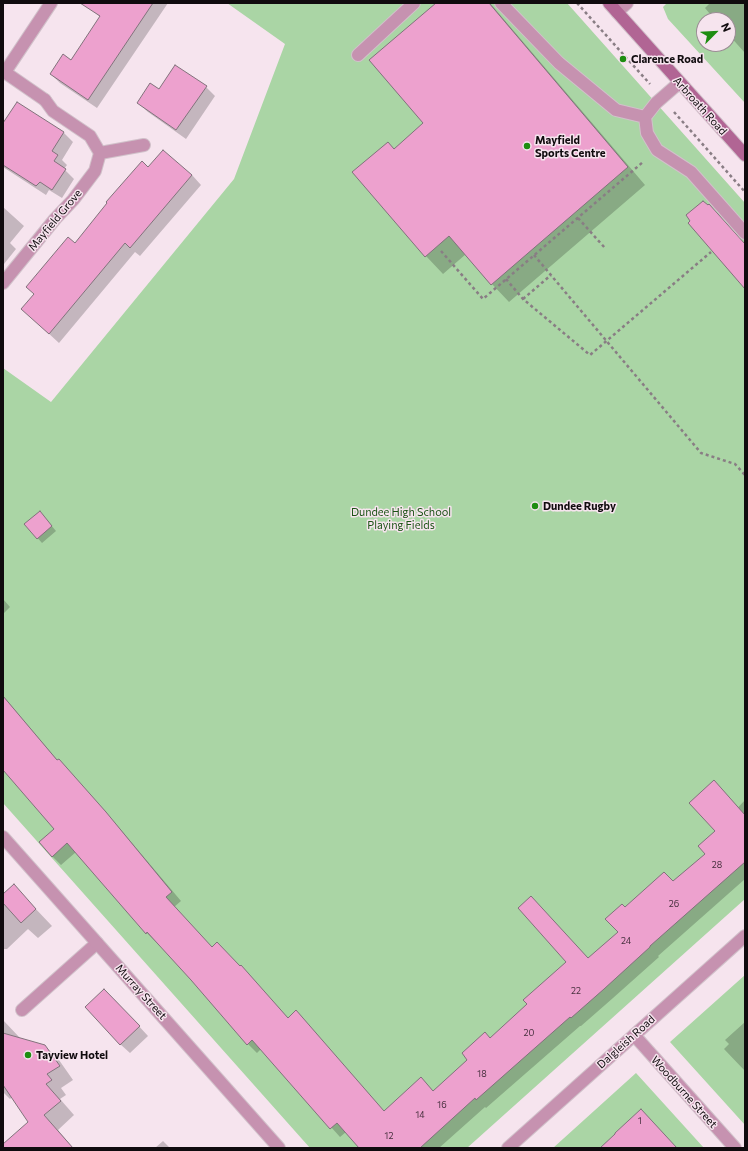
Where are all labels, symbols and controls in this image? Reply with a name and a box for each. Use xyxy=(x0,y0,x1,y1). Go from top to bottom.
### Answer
north arrow xyxy=(696,12,736,52)
text: N xyxy=(719,21,734,34)
place label: Clarence Road xyxy=(631,52,703,66)
marker: Clarence Road xyxy=(618,54,628,64)
street label: Arbroath Road xyxy=(670,74,730,138)
place label: Mayfield Sports Centre xyxy=(535,133,606,159)
marker: Mayfield Sports Centre xyxy=(522,141,532,151)
street label: Mayfield Grove xyxy=(26,187,84,253)
place label: Dundee Rugby xyxy=(543,499,616,513)
marker: Dundee Rugby xyxy=(530,501,540,511)
park label: Dundee High School Playing Fields xyxy=(351,505,451,531)
house number: 28 xyxy=(712,860,722,870)
house number: 26 xyxy=(669,899,679,909)
house number: 24 xyxy=(621,936,631,946)
street label: Murray Street xyxy=(113,962,169,1022)
house number: 22 xyxy=(571,986,581,996)
street label: Dalgleish Road xyxy=(594,1013,658,1071)
house number: 20 xyxy=(524,1028,534,1038)
place label: Tayview Hotel xyxy=(36,1048,108,1062)
marker: Tayview Hotel xyxy=(23,1050,33,1060)
street label: Woodburne Street xyxy=(648,1053,720,1131)
house number: 18 xyxy=(477,1069,487,1079)
house number: 16 xyxy=(437,1100,447,1110)
house number: 14 xyxy=(415,1110,425,1120)
house number: 1 xyxy=(638,1116,642,1126)
house number: 12 xyxy=(385,1131,393,1141)

